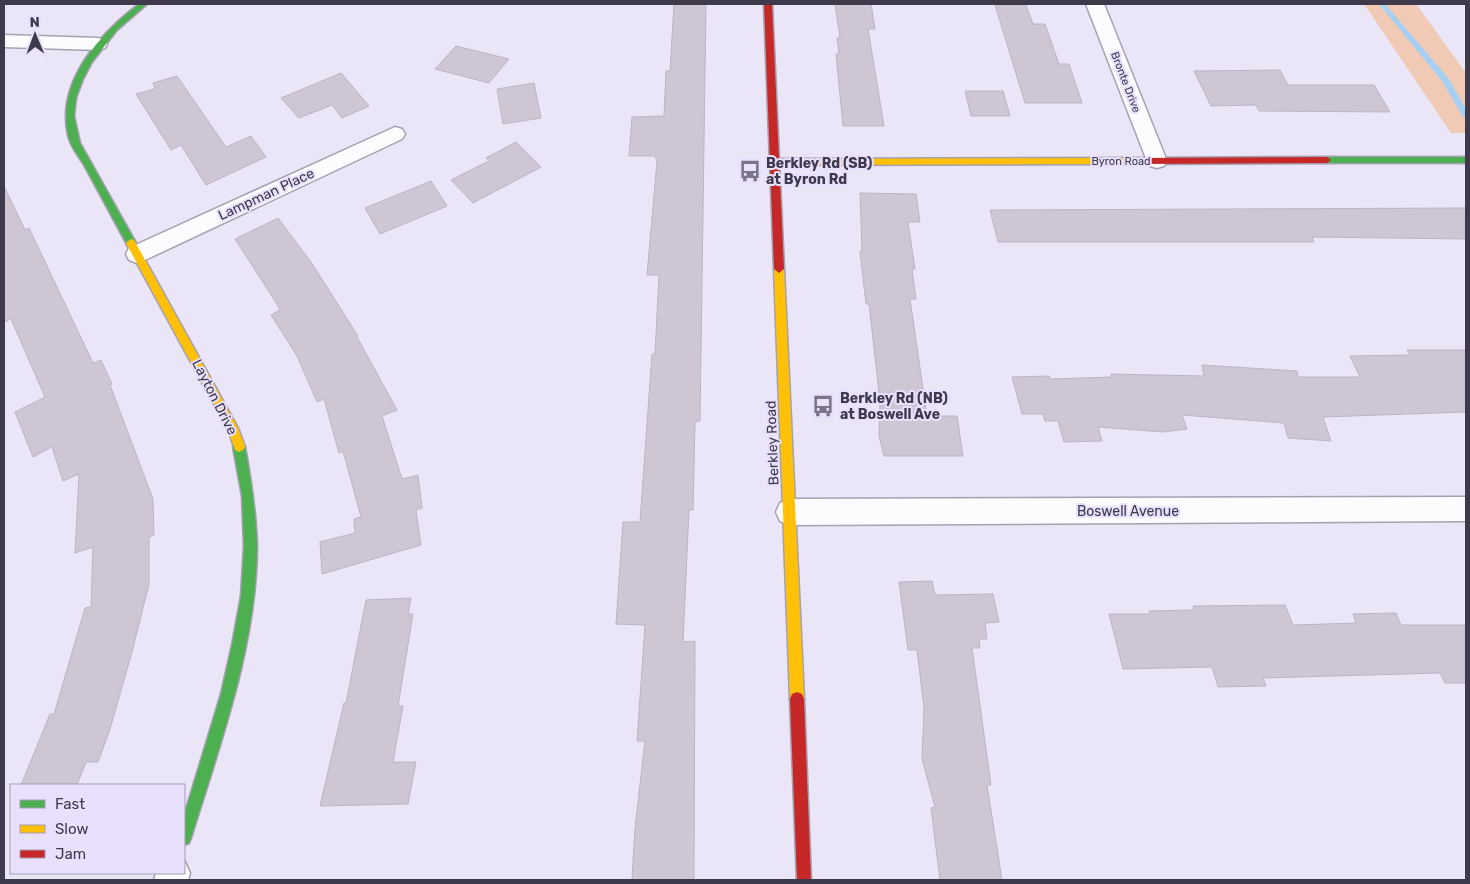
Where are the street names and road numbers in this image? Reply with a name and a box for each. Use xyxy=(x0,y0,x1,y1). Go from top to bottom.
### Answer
street label: Bronte Drive xyxy=(1108,50,1143,114)
street label: Byron Road xyxy=(1091,155,1151,168)
street label: Lampman Place xyxy=(215,165,317,224)
street label: Layton Drive xyxy=(188,357,241,438)
street label: Berkley Road xyxy=(763,400,782,486)
street label: Boswell Avenue xyxy=(1077,503,1179,520)

